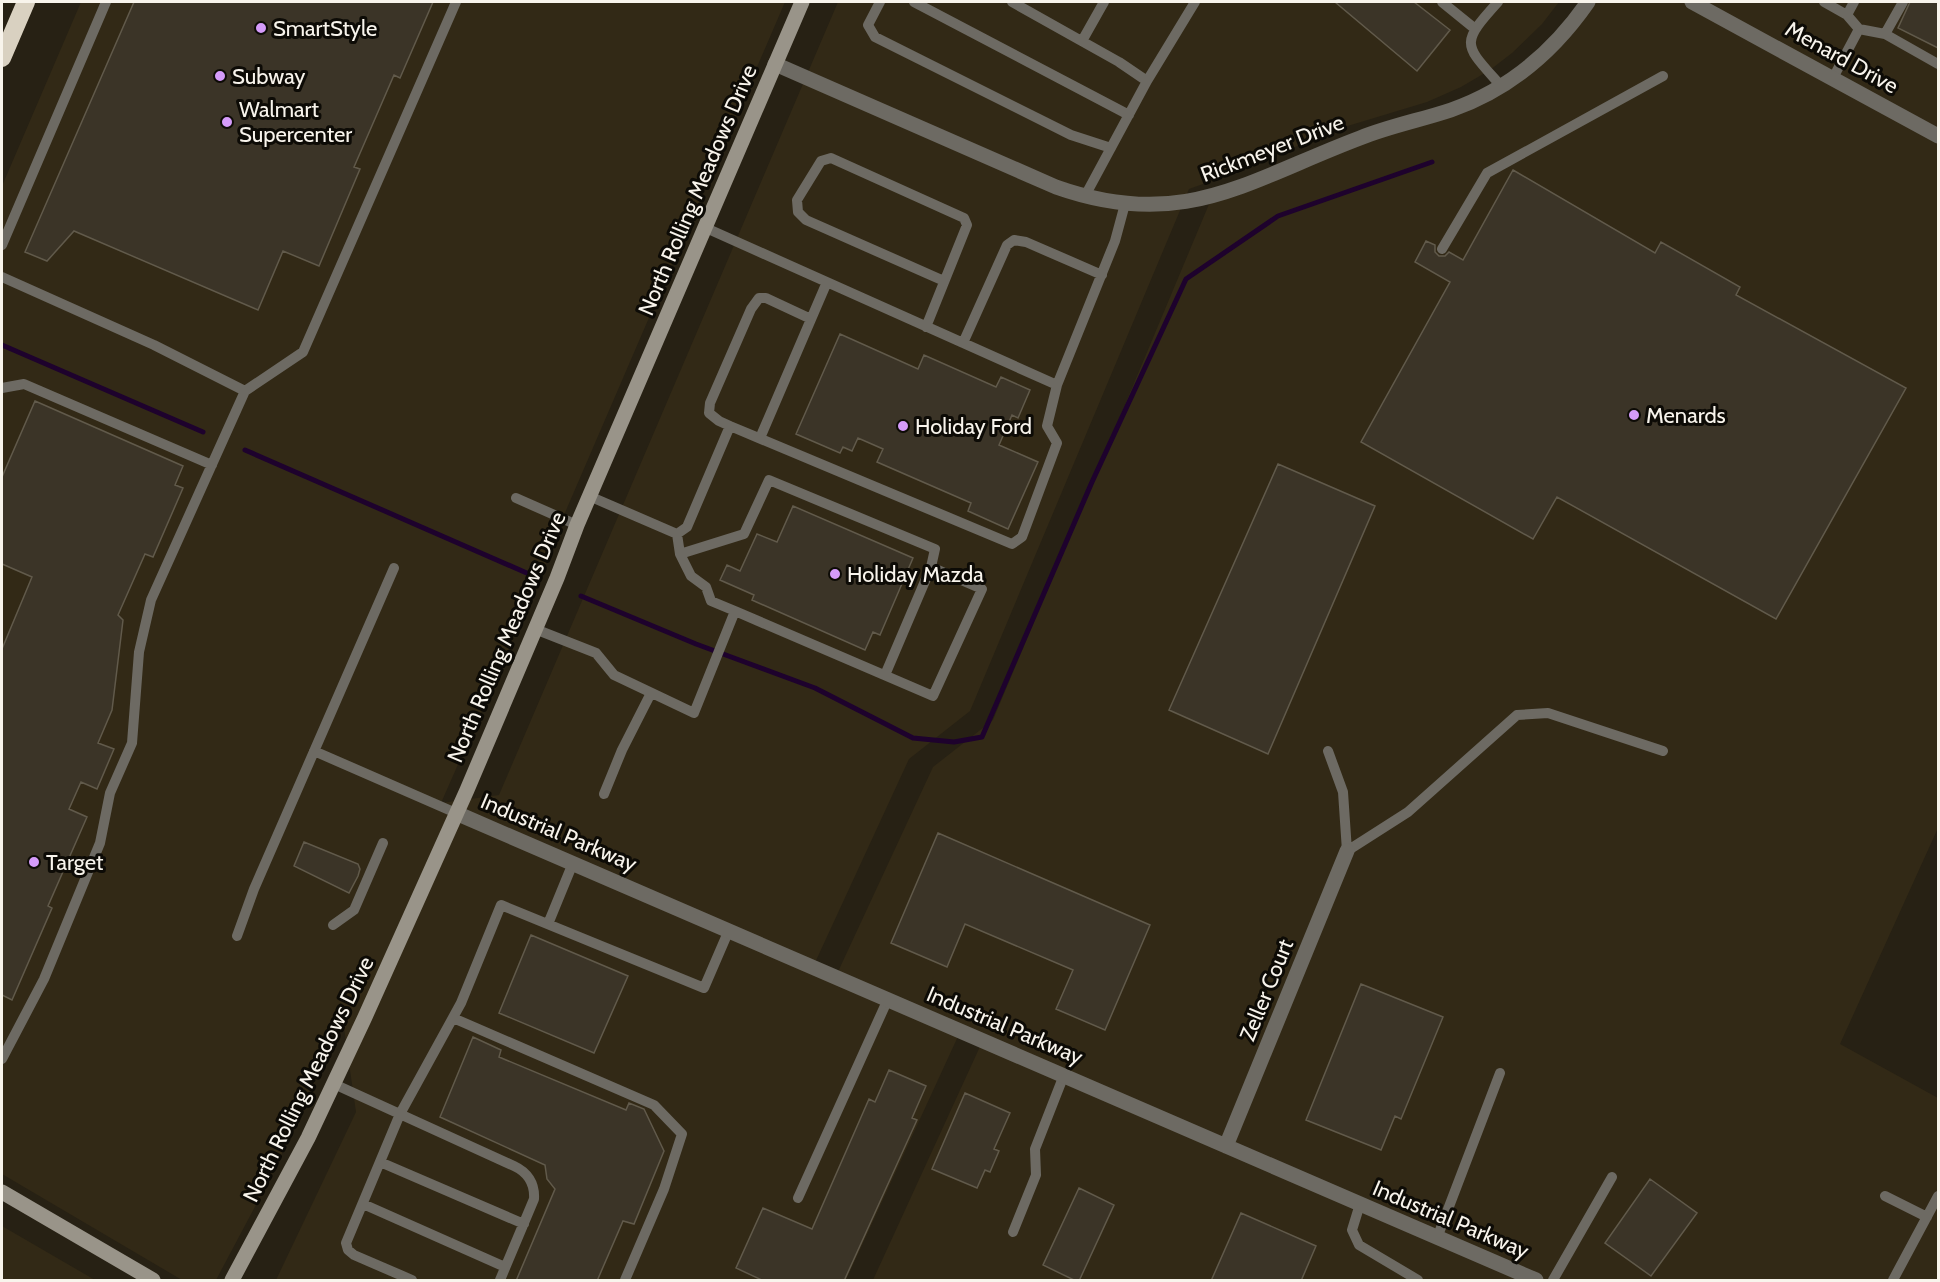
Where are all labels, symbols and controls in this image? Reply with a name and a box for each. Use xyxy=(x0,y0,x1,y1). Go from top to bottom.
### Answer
place label: SmartStyle xyxy=(273,15,377,42)
street label: Menard Drive xyxy=(1781,15,1903,100)
marker: SmartStyle xyxy=(254,21,268,35)
street label: North Rolling Meadows Drive xyxy=(632,61,763,320)
place label: Subway xyxy=(232,63,305,90)
marker: Subway xyxy=(213,69,227,83)
place label: Walmart Supercenter xyxy=(239,96,352,148)
street label: Rickmeyer Drive xyxy=(1197,109,1348,188)
marker: Walmart Supercenter xyxy=(220,115,234,129)
place label: Menards xyxy=(1646,402,1726,429)
marker: Menards xyxy=(1627,408,1641,422)
place label: Holiday Ford xyxy=(915,413,1032,440)
marker: Holiday Ford xyxy=(896,419,910,433)
street label: North Rolling Meadows Drive xyxy=(441,508,572,767)
place label: Holiday Mazda xyxy=(847,561,984,588)
marker: Holiday Mazda xyxy=(828,567,842,581)
street label: Industrial Parkway xyxy=(477,787,641,878)
place label: Target xyxy=(46,849,104,876)
marker: Target xyxy=(27,855,41,869)
street label: Zeller Court xyxy=(1234,935,1299,1045)
street label: North Rolling Meadows Drive xyxy=(237,952,380,1206)
street label: Industrial Parkway xyxy=(923,980,1087,1071)
street label: Industrial Parkway xyxy=(1369,1174,1533,1265)

